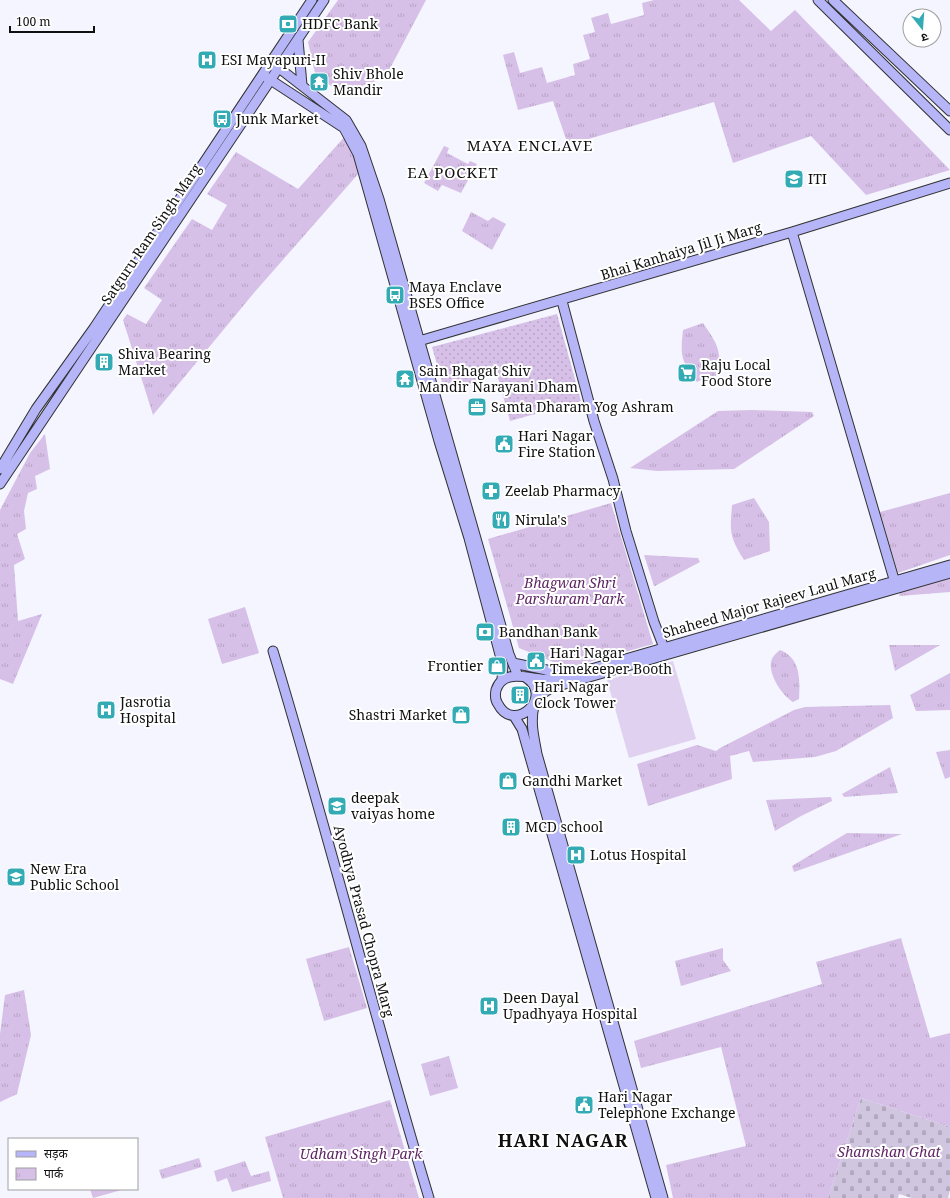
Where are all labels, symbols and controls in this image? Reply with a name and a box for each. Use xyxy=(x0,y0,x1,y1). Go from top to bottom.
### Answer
scale bar xyxy=(10,8,94,34)
north arrow xyxy=(902,8,942,48)
text: 100 m xyxy=(16,13,51,30)
bank icon: HDFC Bank xyxy=(277,13,299,35)
place label: HDFC Bank xyxy=(302,14,379,33)
text: उ xyxy=(919,30,930,46)
hospital icon: ESI Mayapuri-II xyxy=(196,49,218,71)
place label: ESI Mayapuri-II xyxy=(221,50,326,69)
place label: Shiv Bhole Mandir xyxy=(333,64,404,99)
temple icon: Shiv Bhole Mandir xyxy=(308,71,330,93)
bus stop icon: Junk Market xyxy=(211,108,233,130)
place label: Junk Market xyxy=(235,109,319,128)
district label: MAYA ENCLAVE xyxy=(467,135,593,155)
street label: Satguru Ram Singh Marg xyxy=(96,159,205,308)
district label: EA POCKET xyxy=(407,162,499,182)
school or university icon: ITI xyxy=(783,168,805,190)
place label: ITI xyxy=(808,169,827,188)
street label: Bhai Kanhaiya Jil Ji Marg xyxy=(598,217,764,284)
place label: Maya Enclave BSES Office xyxy=(409,277,502,312)
bus stop icon: Maya Enclave BSES Office xyxy=(384,284,406,306)
place label: Shiva Bearing Market xyxy=(118,344,211,379)
building icon: Shiva Bearing Market xyxy=(93,351,115,373)
place label: Raju Local Food Store xyxy=(701,355,772,390)
place label: Sain Bhagat Shiv Mandir Narayani Dham xyxy=(419,361,578,396)
supermarket icon: Raju Local Food Store xyxy=(676,362,698,384)
temple icon: Sain Bhagat Shiv Mandir Narayani Dham xyxy=(394,368,416,390)
office icon: Samta Dharam Yog Ashram xyxy=(466,396,488,418)
place label: Samta Dharam Yog Ashram xyxy=(491,397,674,416)
place label: Hari Nagar Fire Station xyxy=(518,426,595,461)
public building icon: Hari Nagar Fire Station xyxy=(493,433,515,455)
pharmacy icon: Zeelab Pharmacy xyxy=(480,480,502,502)
place label: Zeelab Pharmacy xyxy=(505,481,621,500)
restaurant icon: Nirula's xyxy=(490,509,512,531)
place label: Nirula's xyxy=(515,510,567,529)
street label: Shaheed Major Rajeev Laul Marg xyxy=(660,563,878,642)
park label: Bhagwan Shri Parshuram Park xyxy=(515,573,625,608)
bank icon: Bandhan Bank xyxy=(474,621,496,643)
place label: Bandhan Bank xyxy=(499,622,598,641)
place label: Hari Nagar Timekeeper Booth xyxy=(550,643,672,678)
public building icon: Hari Nagar Timekeeper Booth xyxy=(525,650,547,672)
shop icon: Frontier xyxy=(486,655,508,677)
place label: Frontier xyxy=(428,656,483,675)
place label: Hari Nagar Clock Tower xyxy=(534,677,616,712)
building icon: Hari Nagar Clock Tower xyxy=(509,684,531,706)
place label: Jasrotia Hospital xyxy=(119,692,176,727)
hospital icon: Jasrotia Hospital xyxy=(95,699,117,721)
shop icon: Shastri Market xyxy=(450,704,472,726)
place label: Shastri Market xyxy=(349,705,447,724)
shop icon: Gandhi Market xyxy=(497,770,519,792)
place label: Gandhi Market xyxy=(522,771,623,790)
place label: deepak vaiyas home xyxy=(351,788,435,823)
school or university icon: deepak vaiyas home xyxy=(326,795,348,817)
building icon: MCD school xyxy=(500,816,522,838)
place label: MCD school xyxy=(525,817,604,836)
street label: Ayodhya Prasad Chopra Marg xyxy=(330,823,399,1019)
hospital icon: Lotus Hospital xyxy=(565,844,587,866)
place label: Lotus Hospital xyxy=(590,845,687,864)
place label: New Era Public School xyxy=(30,859,120,894)
school or university icon: New Era Public School xyxy=(5,866,27,888)
place label: Deen Dayal Upadhyaya Hospital xyxy=(503,988,638,1023)
hospital icon: Deen Dayal Upadhyaya Hospital xyxy=(478,995,500,1017)
place label: Hari Nagar Telephone Exchange xyxy=(598,1087,735,1122)
public building icon: Hari Nagar Telephone Exchange xyxy=(573,1094,595,1116)
district label: HARI NAGAR xyxy=(498,1128,628,1152)
legend xyxy=(8,1138,138,1190)
park label: Shamshan Ghat xyxy=(837,1142,941,1161)
park label: Udham Singh Park xyxy=(300,1144,423,1163)
text: सड़क xyxy=(44,1145,69,1162)
text: पार्क xyxy=(44,1165,64,1182)

